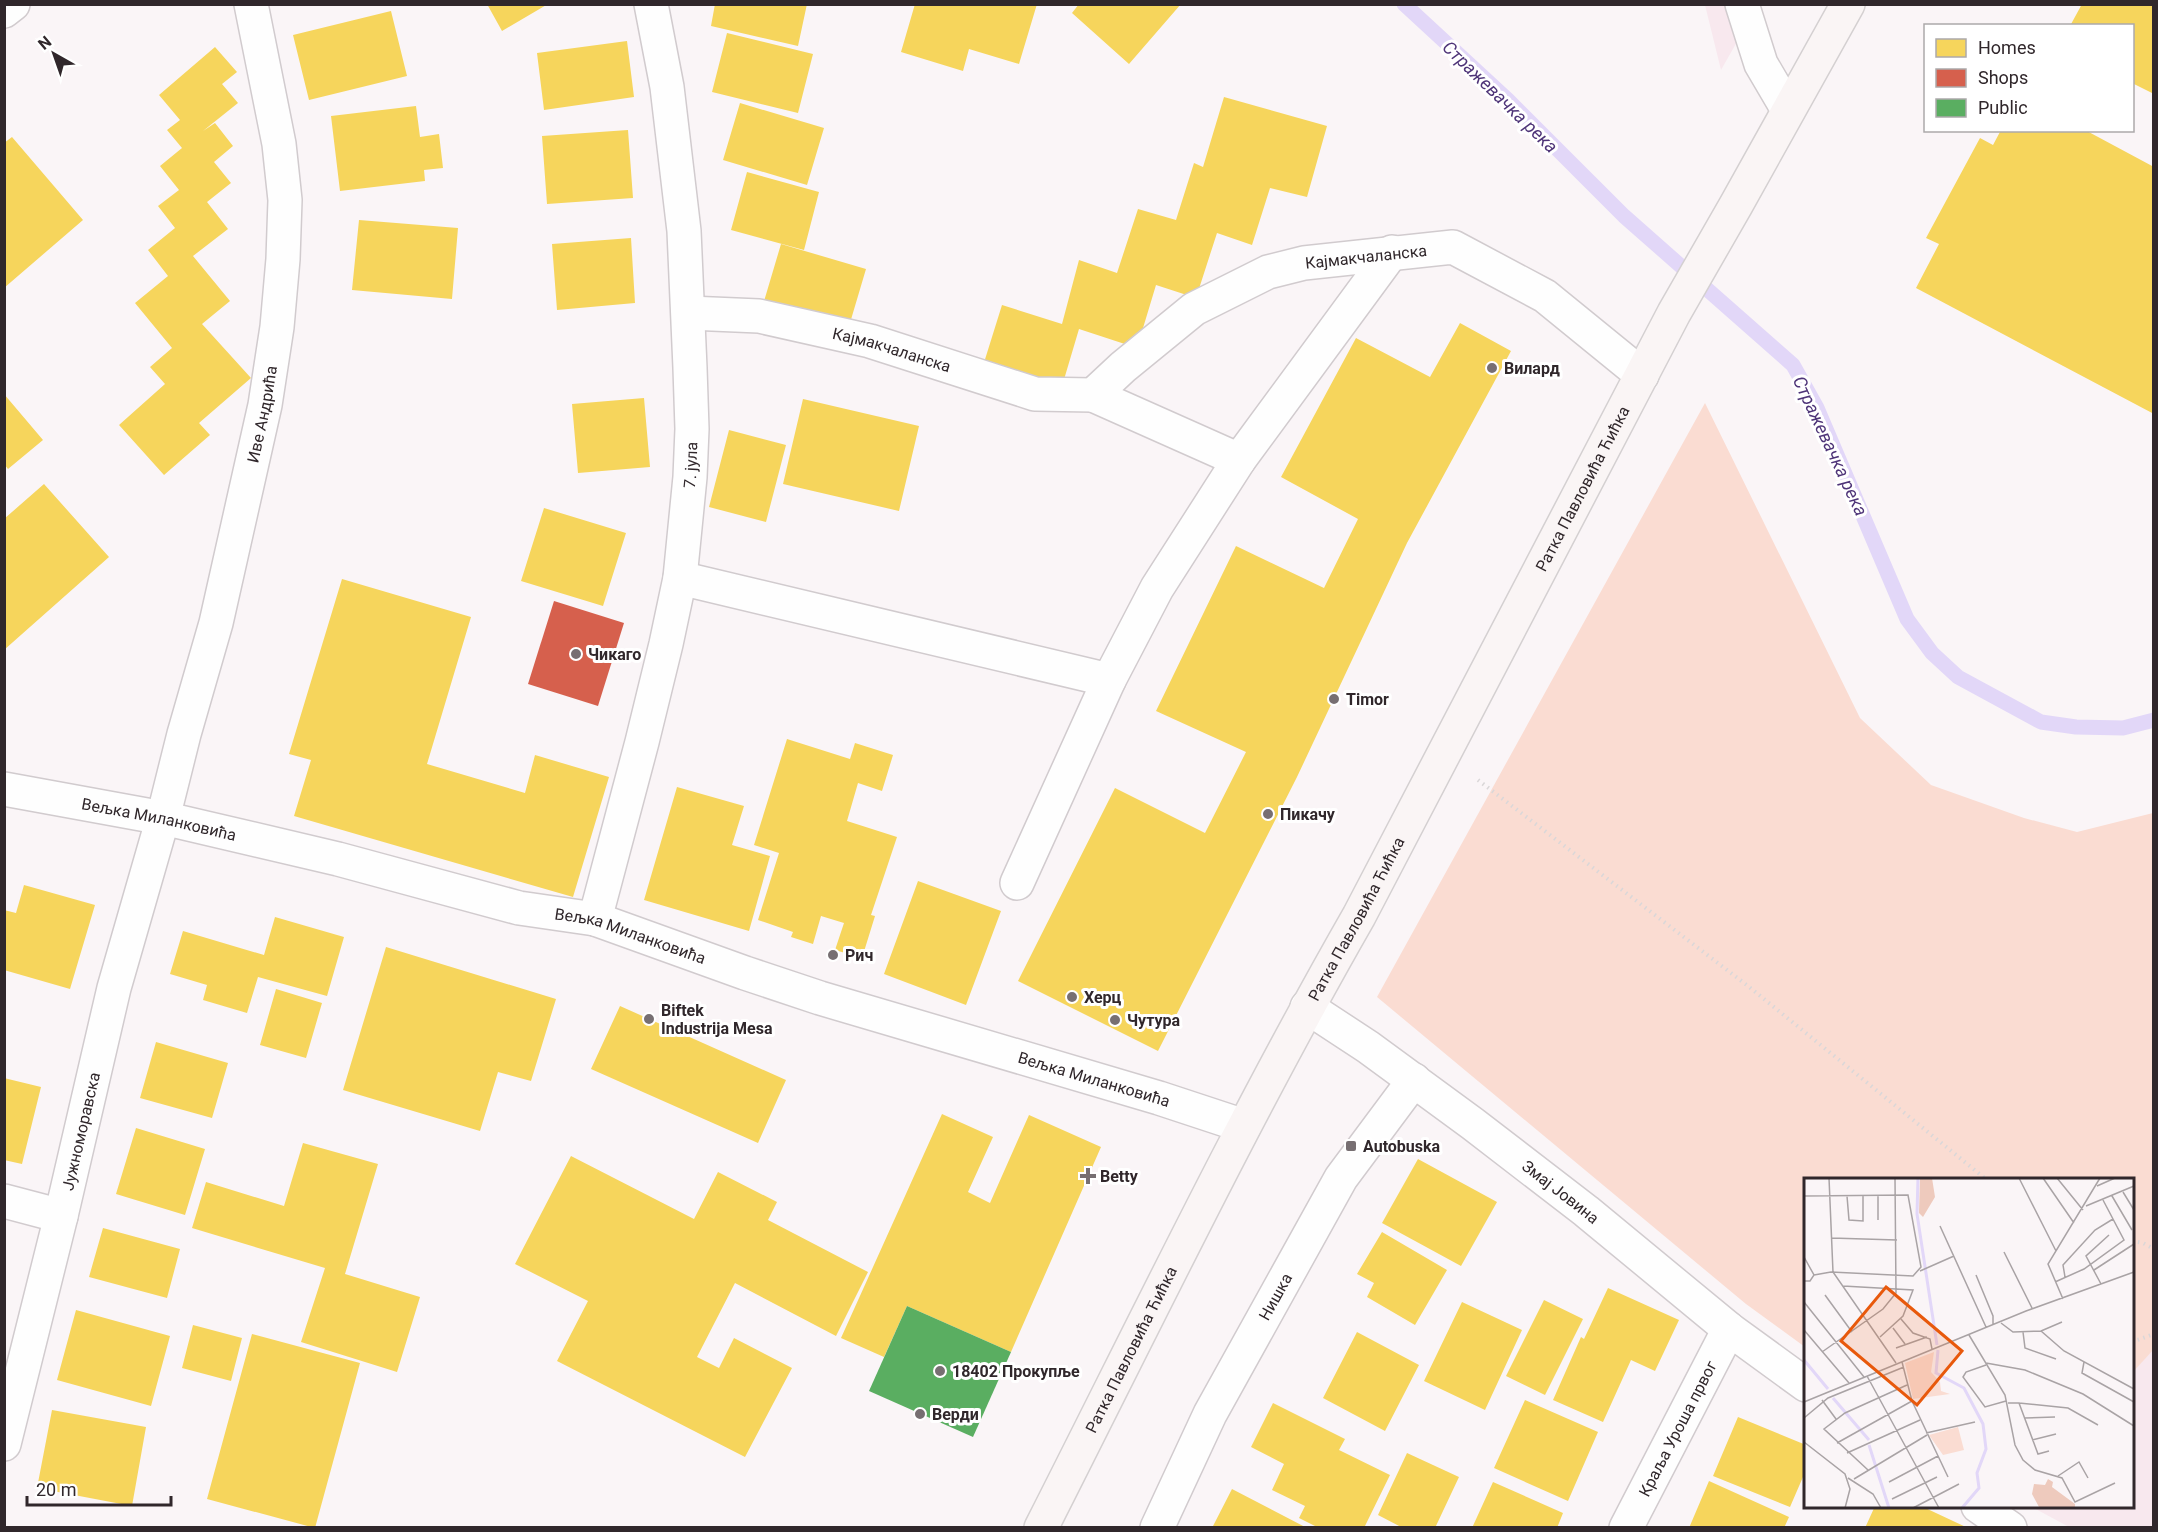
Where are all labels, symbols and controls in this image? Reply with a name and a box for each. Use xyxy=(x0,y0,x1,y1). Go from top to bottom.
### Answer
north arrow xyxy=(24,24,84,84)
legend xyxy=(1924,24,2134,132)
text: N xyxy=(34,32,55,54)
water label: Стражевачка река xyxy=(1438,36,1562,157)
text: Homes xyxy=(1978,37,2036,58)
text: Shops xyxy=(1978,67,2028,88)
text: Public xyxy=(1978,97,2028,118)
street label: Кајмакчаланска xyxy=(1304,241,1428,273)
street label: Кајмакчаланска xyxy=(831,324,953,376)
place label: Вилард xyxy=(1504,359,1560,378)
marker: Вилард xyxy=(1485,361,1499,375)
street label: Иве Андрића xyxy=(243,364,281,465)
water label: Стражевачка река xyxy=(1789,373,1872,519)
street label: Ратка Павловића Ћићка xyxy=(1532,403,1634,575)
street label: 7. јула xyxy=(680,442,701,489)
place label: Чикаго xyxy=(588,645,641,664)
marker: Чикаго xyxy=(569,647,583,661)
place label: Timor xyxy=(1346,690,1389,709)
marker: Timor xyxy=(1327,692,1341,706)
street label: Вељка Миланковића xyxy=(80,794,238,845)
place label: Пикачу xyxy=(1280,805,1336,824)
marker: Пикачу xyxy=(1261,807,1275,821)
street label: Ратка Павловића Ћићка xyxy=(1304,834,1409,1004)
street label: Вељка Миланковића xyxy=(554,904,708,968)
place label: Рич xyxy=(845,946,873,965)
marker: Рич xyxy=(826,948,840,962)
place label: Херц xyxy=(1084,988,1122,1007)
marker: Херц xyxy=(1065,990,1079,1004)
place label: Biftek Industrija Mesa xyxy=(661,1001,773,1038)
place label: Чутура xyxy=(1127,1011,1180,1030)
marker: Biftek Industrija Mesa xyxy=(642,1012,656,1026)
marker: Чутура xyxy=(1108,1013,1122,1027)
street label: Вељка Миланковића xyxy=(1016,1048,1172,1111)
street label: Јужноморавска xyxy=(58,1070,104,1192)
place label: Autobuska xyxy=(1363,1137,1441,1156)
marker: Autobuska xyxy=(1344,1139,1358,1153)
street label: Змај Јовина xyxy=(1518,1156,1603,1228)
place label: Betty xyxy=(1100,1167,1139,1186)
marker: Betty xyxy=(1081,1169,1095,1183)
inset map xyxy=(1804,1178,2134,1508)
street label: Ратка Павловића Ћићка xyxy=(1082,1263,1181,1436)
street label: Нишка xyxy=(1255,1270,1296,1324)
street label: Краља Уроша првог xyxy=(1635,1357,1721,1500)
place label: 18402 Прокупље xyxy=(952,1362,1080,1381)
marker: 18402 Прокупље xyxy=(933,1364,947,1378)
place label: Верди xyxy=(932,1405,979,1424)
marker: Верди xyxy=(913,1407,927,1421)
scale bar xyxy=(27,1469,171,1507)
text: 20 m xyxy=(36,1479,76,1500)

